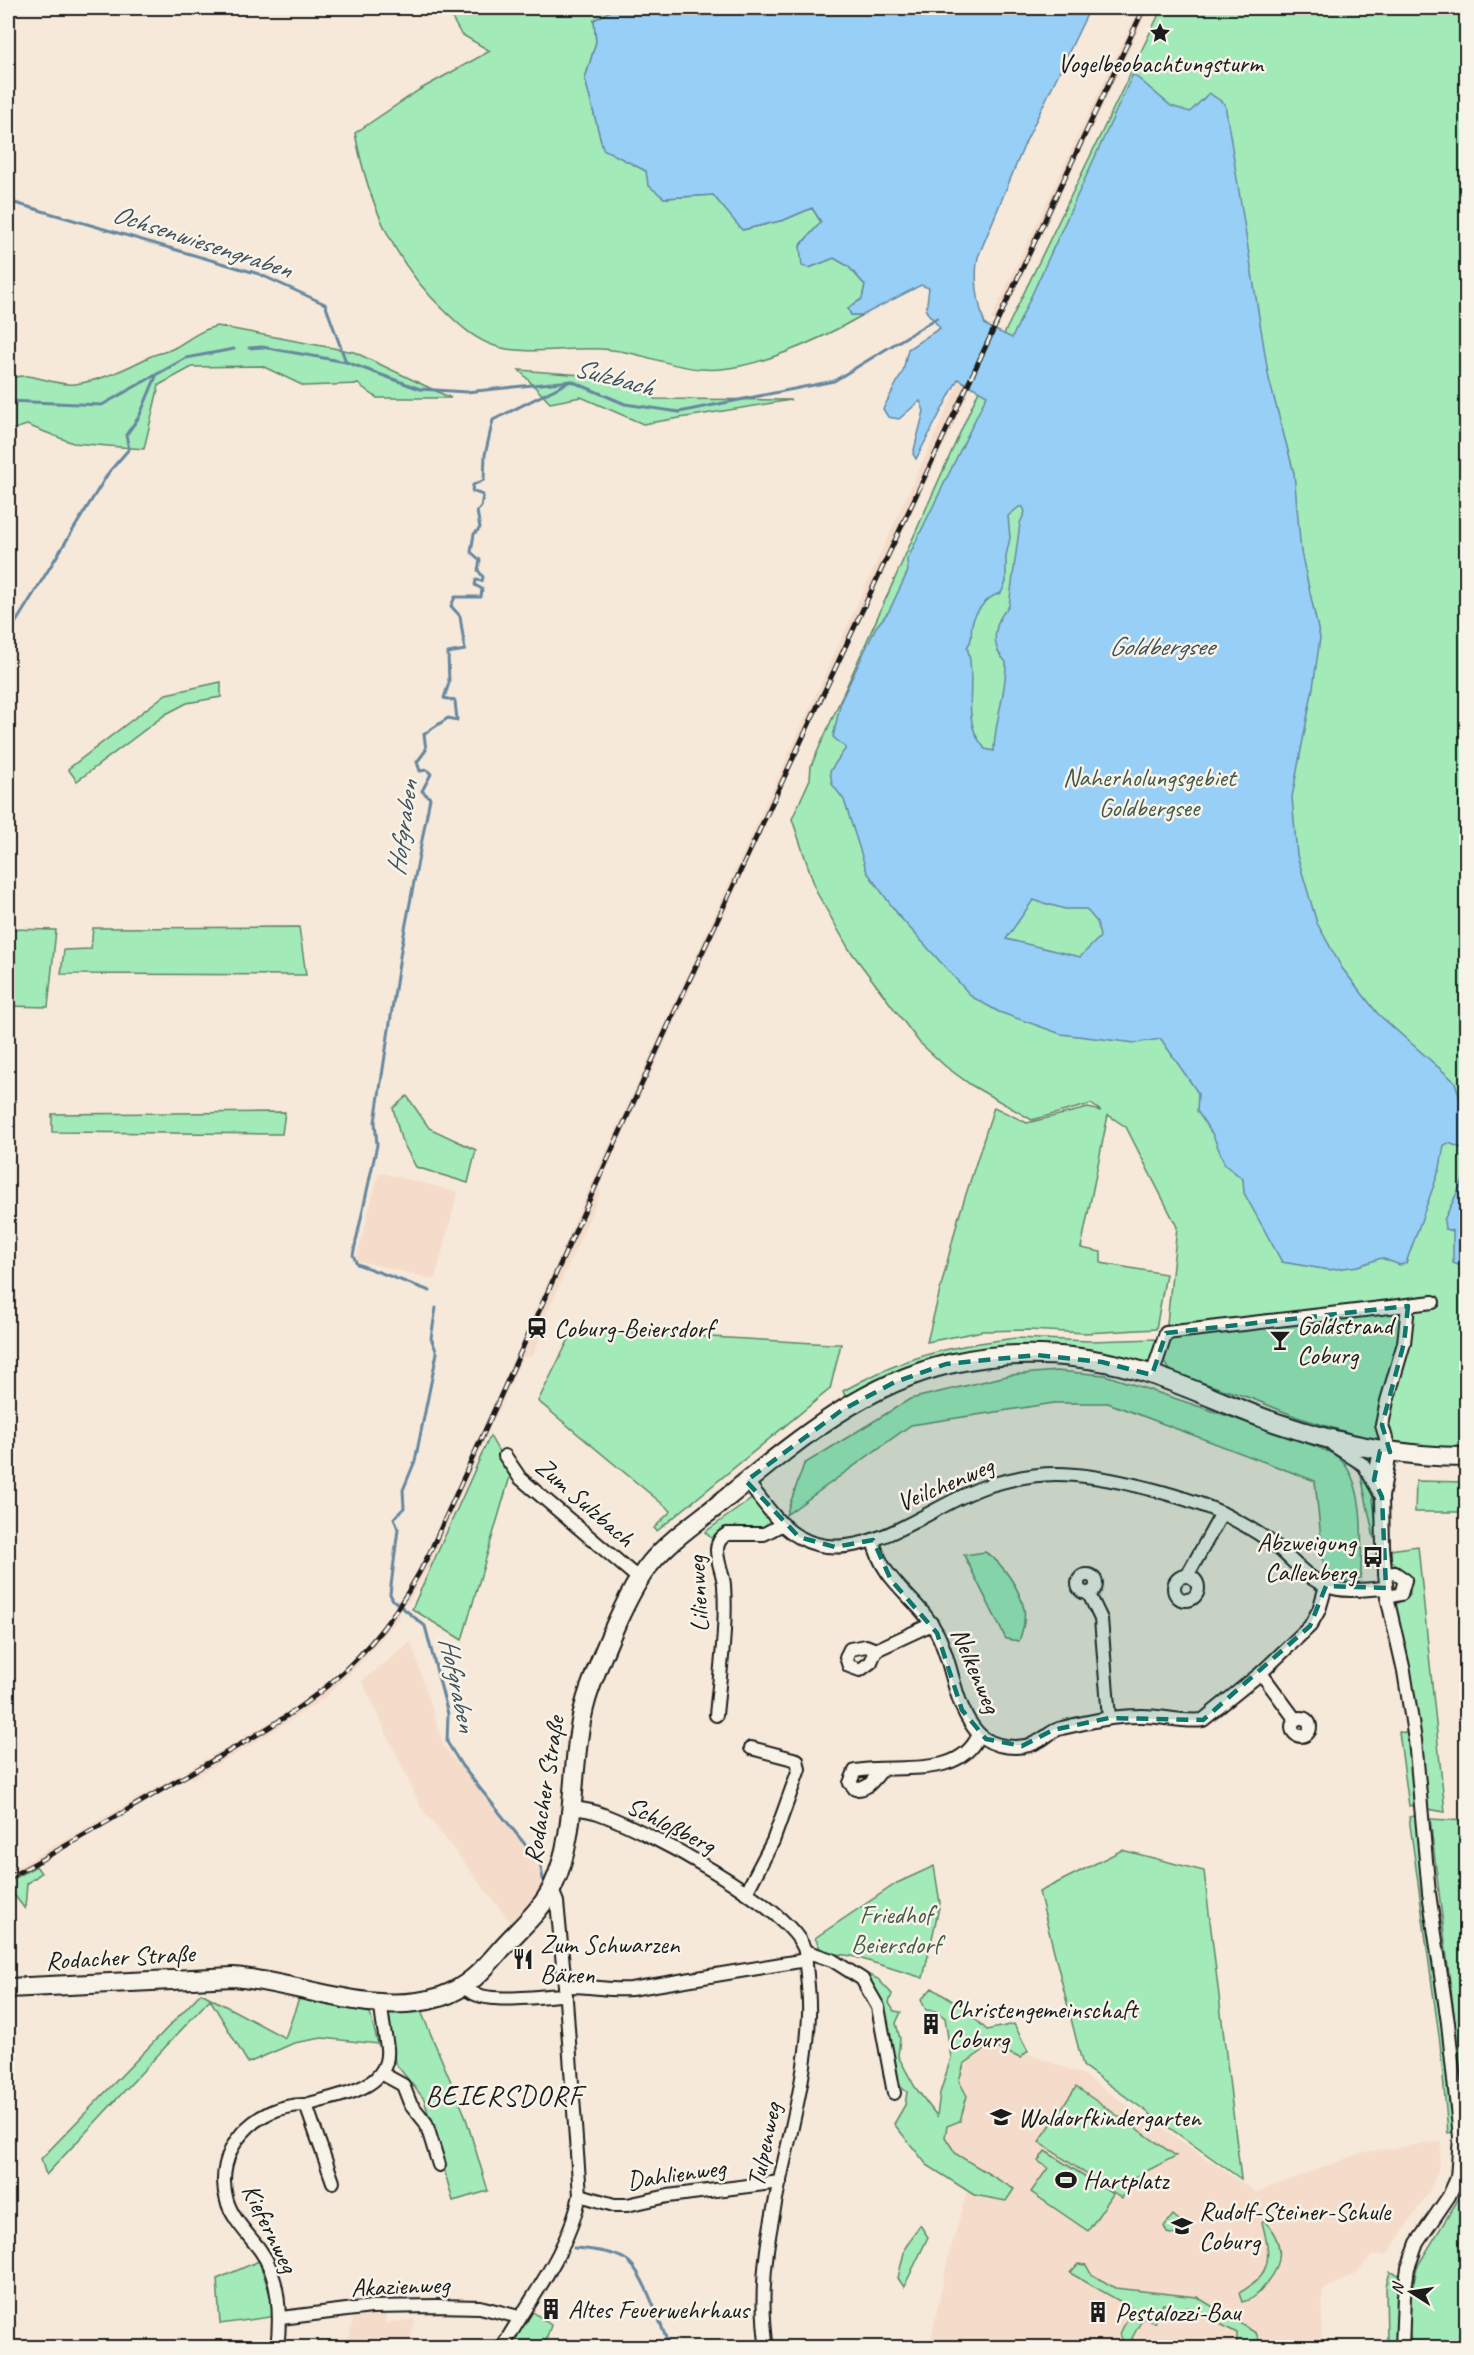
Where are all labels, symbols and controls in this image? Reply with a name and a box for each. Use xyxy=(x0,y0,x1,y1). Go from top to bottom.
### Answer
place icon: Vogelbeobachtungsturm xyxy=(1148,21,1172,45)
place label: Vogelbeobachtungsturm xyxy=(1058,47,1265,80)
water label: Ochsenwiesengraben xyxy=(108,196,298,287)
water label: Sulzbach xyxy=(571,350,659,404)
water label: Goldbergsee xyxy=(1109,629,1217,663)
park label: Naherholungsgebiet Goldbergsee xyxy=(1063,761,1238,824)
water label: Hofgraben xyxy=(379,776,426,878)
place label: Goldstrand Coburg xyxy=(1297,1309,1396,1372)
place label: Coburg-Beiersdorf xyxy=(554,1312,719,1345)
station icon: Coburg-Beiersdorf xyxy=(525,1316,549,1340)
bar icon: Goldstrand Coburg xyxy=(1268,1328,1292,1352)
street label: Veilchenweg xyxy=(892,1448,1000,1519)
street label: Zum Sulzbach xyxy=(529,1450,642,1555)
place label: Abzweigung Callenberg xyxy=(1257,1526,1358,1589)
bus stop icon: Abzweigung Callenberg xyxy=(1361,1545,1385,1569)
street label: Lilienweg xyxy=(679,1553,716,1633)
street label: Nelkenweg xyxy=(943,1622,1009,1719)
water label: Hofgraben xyxy=(431,1634,485,1737)
street label: Rodacher Straße xyxy=(516,1711,572,1866)
street label: Schloßberg xyxy=(621,1789,723,1862)
park label: Friedhof Beiersdorf xyxy=(851,1898,946,1961)
place label: Zum Schwarzen Bären xyxy=(540,1928,681,1991)
street label: Rodacher Straße xyxy=(45,1936,198,1977)
restaurant icon: Zum Schwarzen Bären xyxy=(511,1947,535,1971)
place label: Christengemeinschaft Coburg xyxy=(948,1993,1140,2056)
building icon: Christengemeinschaft Coburg xyxy=(919,2012,943,2036)
district label: BEIERSDORF xyxy=(425,2078,588,2113)
street label: Tulpenweg xyxy=(739,2098,789,2190)
place label: Waldorfkindergarten xyxy=(1018,2101,1202,2134)
school or university icon: Waldorfkindergarten xyxy=(989,2105,1013,2129)
street label: Dahlienweg xyxy=(625,2151,729,2197)
place label: Hartplatz xyxy=(1083,2164,1170,2197)
sports icon: Hartplatz xyxy=(1054,2168,1078,2192)
street label: Kiefernweg xyxy=(234,2178,306,2279)
place label: Rudolf-Steiner-Schule Coburg xyxy=(1199,2195,1392,2258)
school or university icon: Rudolf-Steiner-Schule Coburg xyxy=(1170,2214,1194,2238)
north arrow xyxy=(1381,2262,1441,2322)
street label: Akazienweg xyxy=(350,2268,451,2304)
text: N xyxy=(1386,2279,1409,2296)
place label: Altes Feuerwehrhaus xyxy=(568,2293,751,2326)
place label: Pestalozzi-Bau xyxy=(1115,2296,1243,2329)
building icon: Altes Feuerwehrhaus xyxy=(539,2297,563,2321)
building icon: Pestalozzi-Bau xyxy=(1086,2300,1110,2324)

